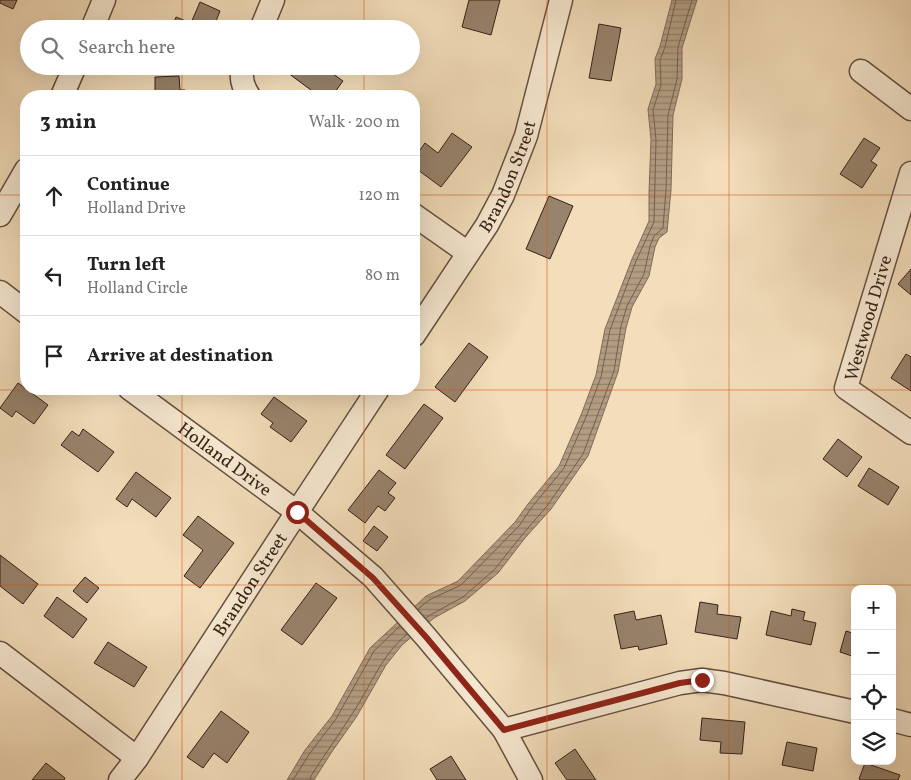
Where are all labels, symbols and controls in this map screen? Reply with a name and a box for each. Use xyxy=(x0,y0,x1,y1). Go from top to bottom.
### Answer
search box xyxy=(20,20,420,75)
icon: search xyxy=(38,34,66,62)
text: Search here xyxy=(78,35,175,61)
text: 3 min xyxy=(40,108,96,137)
text: Walk · 200 m xyxy=(309,112,400,134)
street label: Brandon Street xyxy=(474,118,543,239)
text: Continue xyxy=(87,172,170,198)
icon: ahead xyxy=(40,182,68,210)
text: 120 m xyxy=(358,185,400,207)
text: Holland Drive xyxy=(87,198,186,220)
text: Turn left xyxy=(87,252,166,278)
street label: Westwood Drive xyxy=(840,253,899,384)
icon: left xyxy=(40,262,68,290)
text: 80 m xyxy=(365,265,400,287)
text: Holland Circle xyxy=(87,278,188,300)
icon: arrive xyxy=(40,342,68,370)
text: Arrive at destination xyxy=(87,343,273,369)
street label: Holland Drive xyxy=(172,417,276,503)
route start xyxy=(286,501,309,524)
street label: Brandon Street xyxy=(208,528,294,642)
map controls xyxy=(851,585,896,765)
button: + xyxy=(851,585,896,630)
button: − xyxy=(851,630,896,675)
route end xyxy=(691,669,714,692)
button: locate xyxy=(851,675,896,720)
button: layers xyxy=(851,720,896,765)

